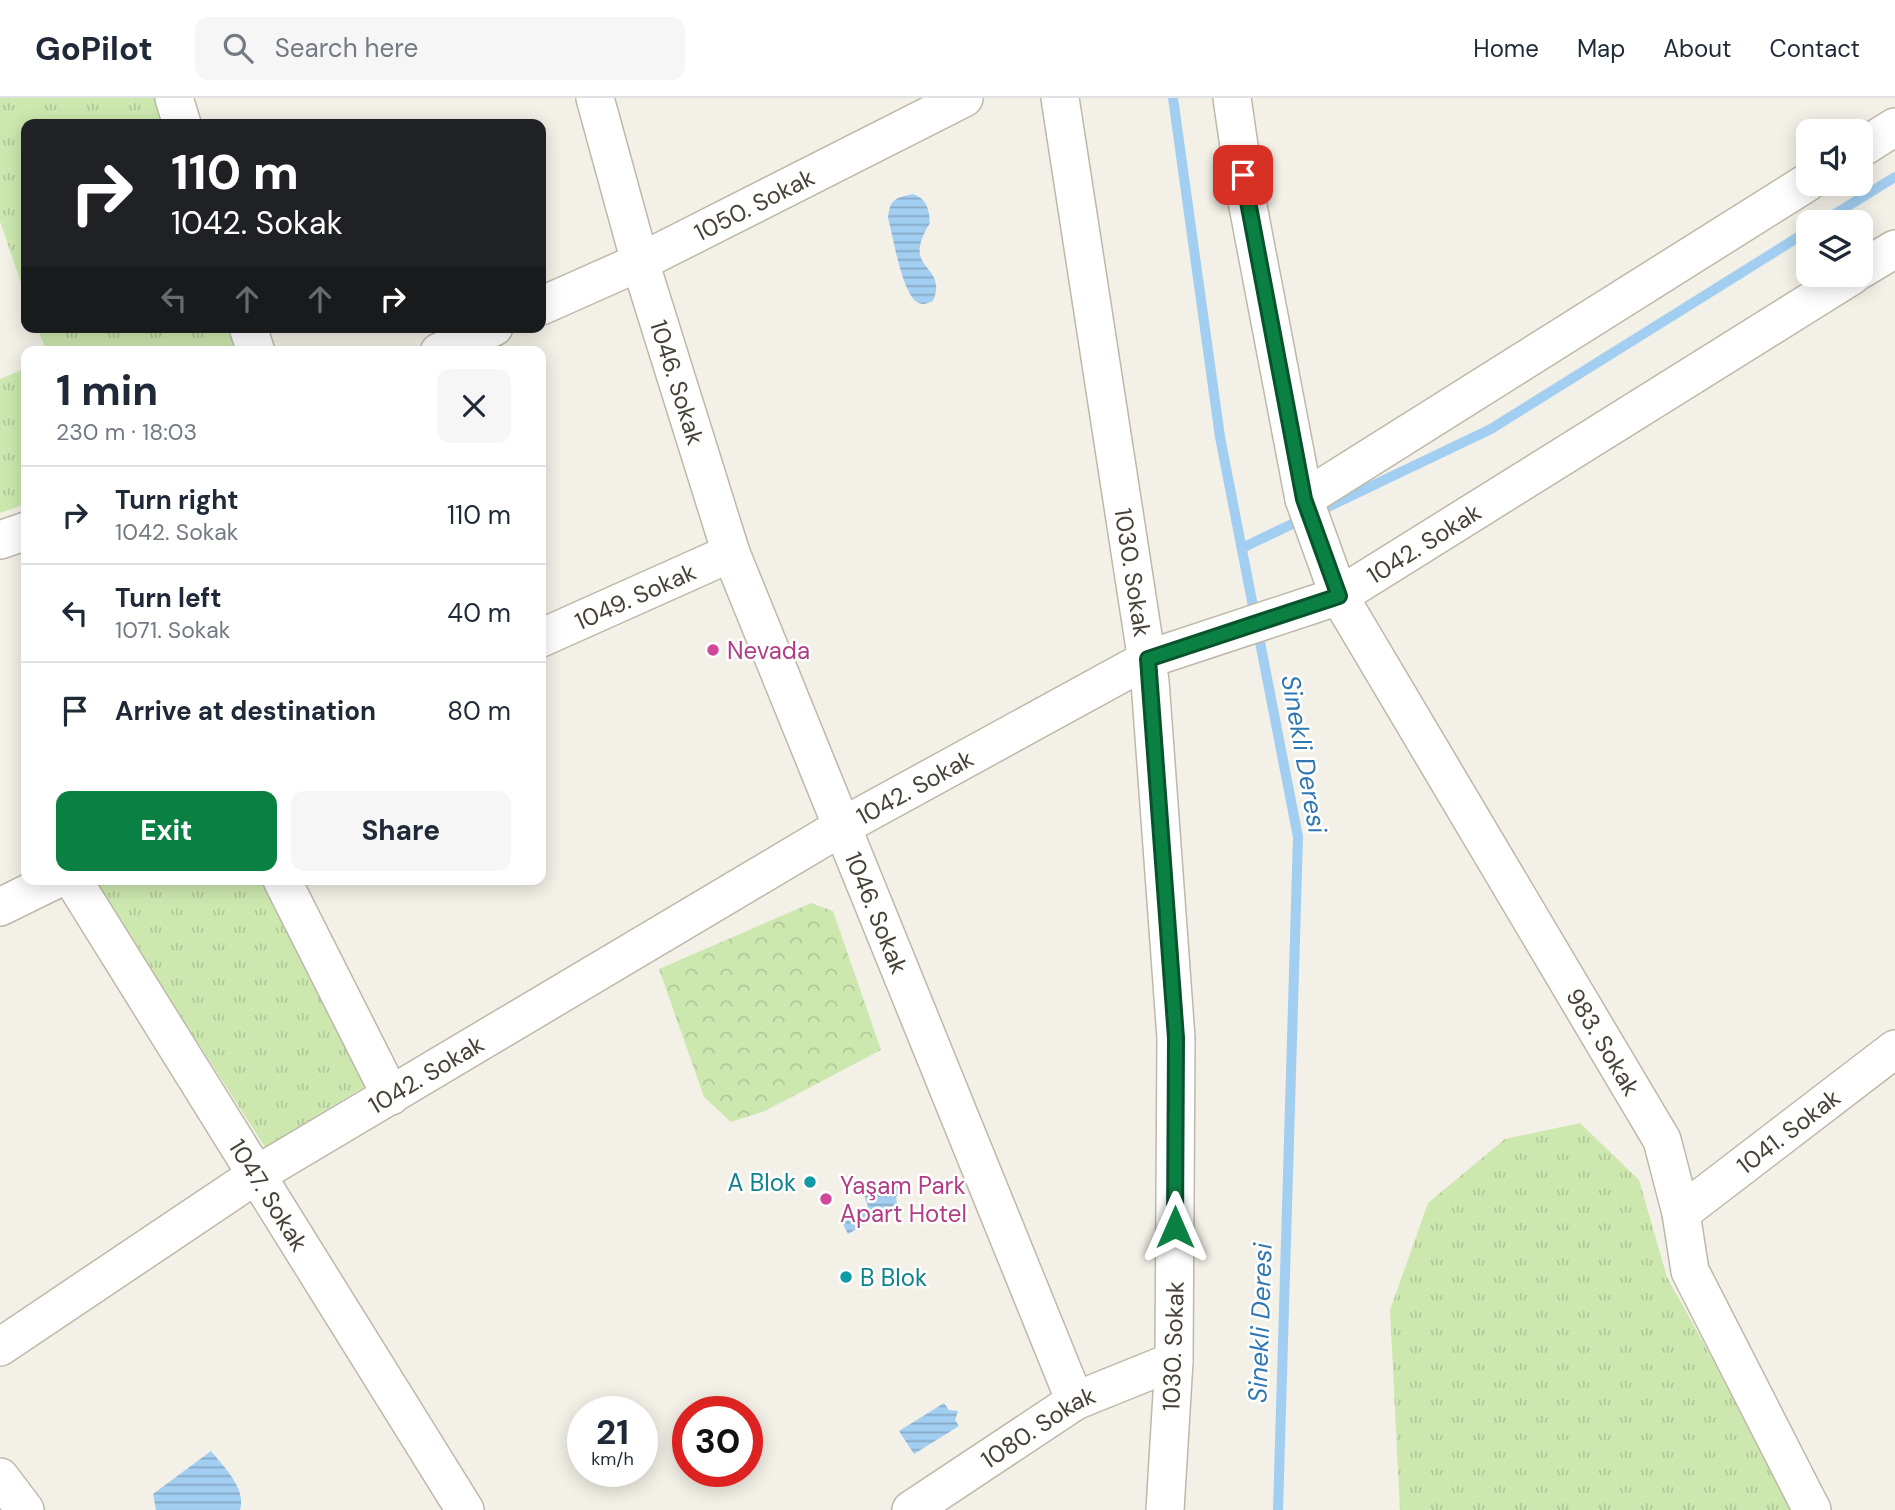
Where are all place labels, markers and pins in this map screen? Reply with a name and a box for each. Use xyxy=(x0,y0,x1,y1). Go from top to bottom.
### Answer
pin xyxy=(1213,145,1273,205)
place label: Nevada xyxy=(727,635,810,666)
marker: Nevada xyxy=(705,642,721,658)
place label: A Blok xyxy=(728,1167,796,1198)
place label: Yaşam Park Apart Hotel xyxy=(840,1170,967,1229)
marker: A Blok xyxy=(802,1174,818,1190)
marker: Yaşam Park Apart Hotel xyxy=(818,1191,834,1207)
place label: B Blok xyxy=(860,1262,927,1293)
marker: B Blok xyxy=(838,1269,854,1285)

